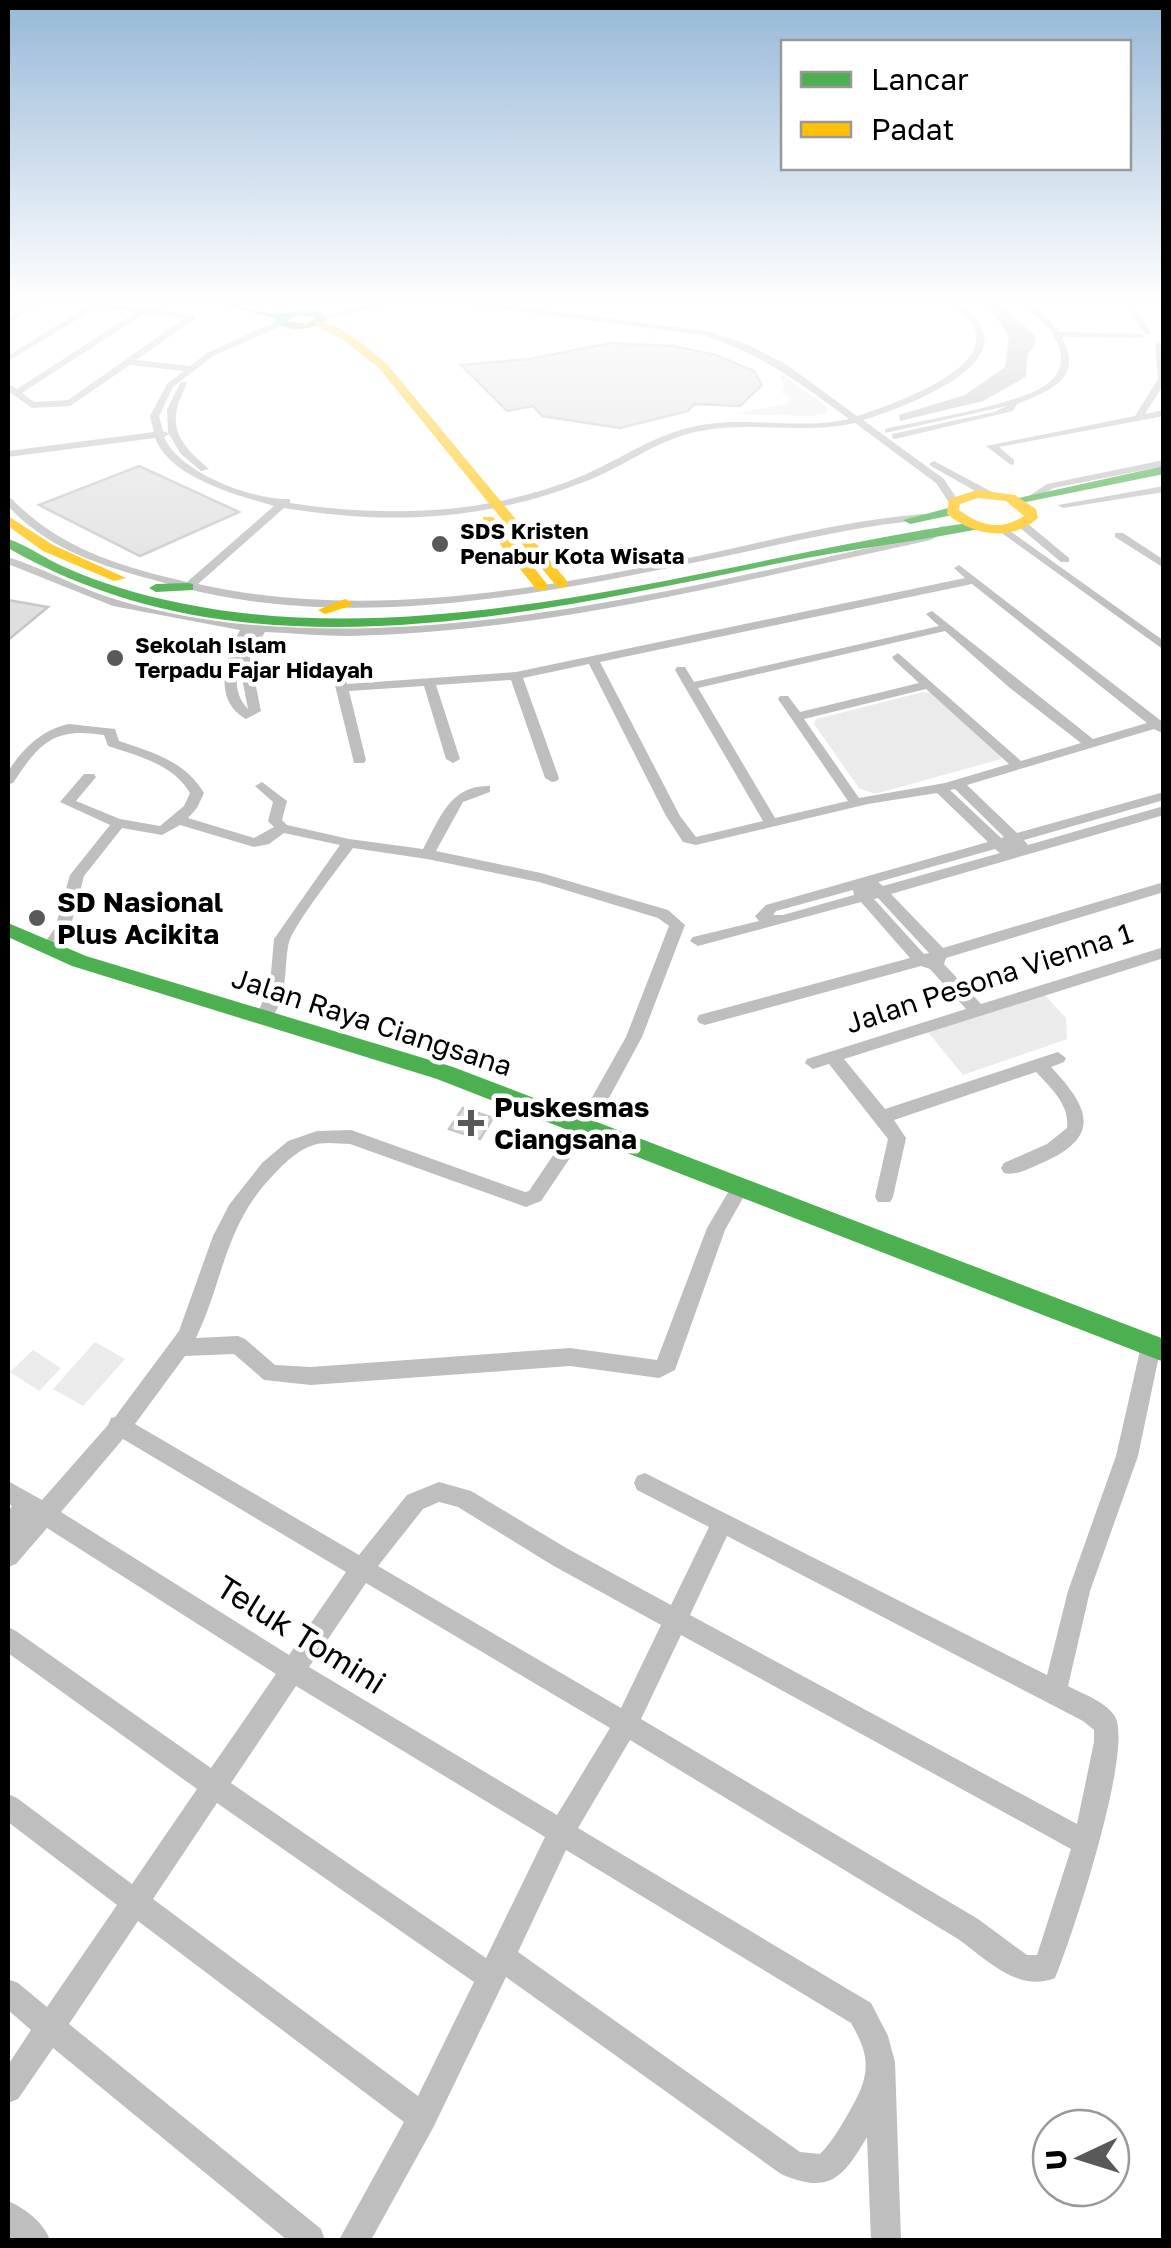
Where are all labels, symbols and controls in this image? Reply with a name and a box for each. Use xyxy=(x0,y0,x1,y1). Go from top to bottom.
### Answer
legend xyxy=(781,40,1131,170)
text: Lancar xyxy=(871,61,969,97)
text: Padat xyxy=(871,111,954,147)
place label: SDS Kristen Penabur Kota Wisata xyxy=(460,517,685,569)
marker: SDS Kristen Penabur Kota Wisata xyxy=(429,533,451,555)
place label: Sekolah Islam Terpadu Fajar Hidayah xyxy=(135,631,373,683)
marker: Sekolah Islam Terpadu Fajar Hidayah xyxy=(104,647,126,669)
place label: SD Nasional Plus Acikita xyxy=(57,885,223,950)
marker: SD Nasional Plus Acikita xyxy=(26,907,48,929)
street label: Jalan Pesona Vienna 1 xyxy=(841,916,1136,1040)
street label: Jalan Raya Ciangsana xyxy=(228,961,516,1082)
place label: Puskesmas Ciangsana xyxy=(494,1090,649,1155)
marker: Puskesmas Ciangsana xyxy=(458,1110,484,1136)
street label: Teluk Tomini xyxy=(210,1567,393,1701)
north arrow xyxy=(1031,2108,1131,2208)
text: U xyxy=(1038,2148,1073,2171)

